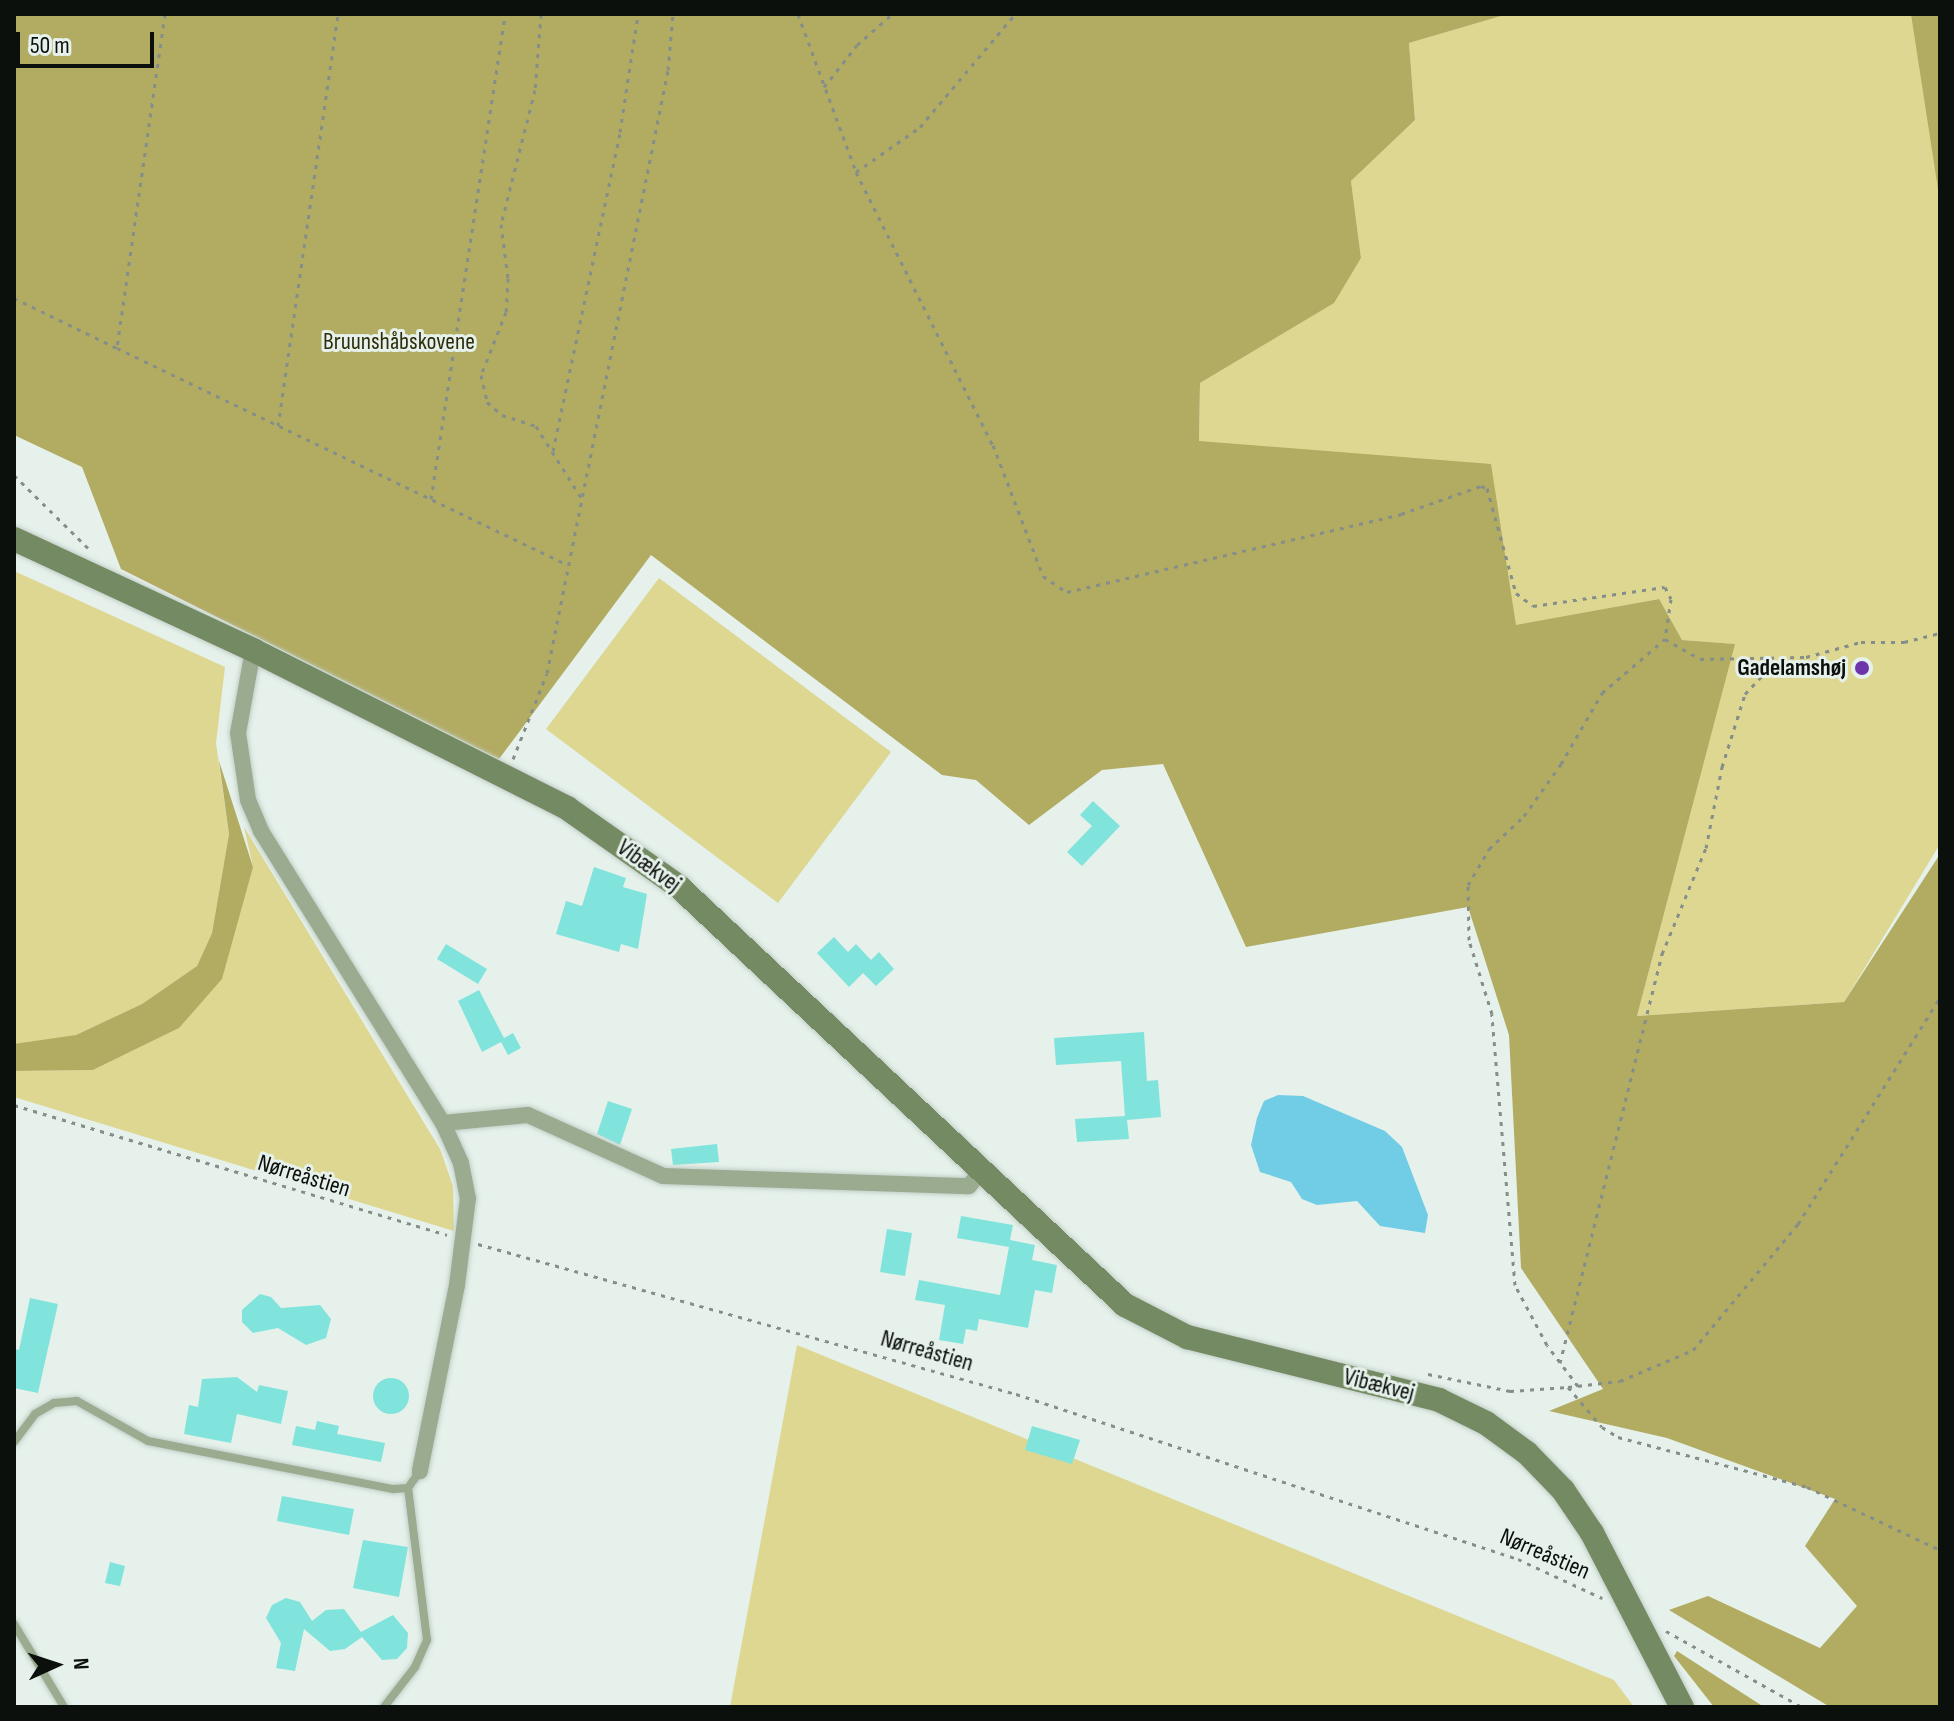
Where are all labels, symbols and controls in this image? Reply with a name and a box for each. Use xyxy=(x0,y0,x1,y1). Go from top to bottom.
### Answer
scale bar xyxy=(20,16,158,66)
text: 50 m xyxy=(30,31,70,60)
park label: Bruunshåbskovene xyxy=(323,328,475,356)
place label: Gadelamshøj xyxy=(1737,654,1846,682)
marker: Gadelamshøj xyxy=(1853,659,1871,677)
street label: Vibækvej xyxy=(611,833,687,899)
street label: Nørreåstien xyxy=(254,1148,354,1204)
street label: Nørreåstien xyxy=(877,1324,977,1378)
street label: Vibækvej xyxy=(1341,1362,1417,1408)
street label: Nørreåstien xyxy=(1496,1522,1594,1586)
north arrow xyxy=(16,1625,96,1705)
text: N xyxy=(67,1657,94,1670)

